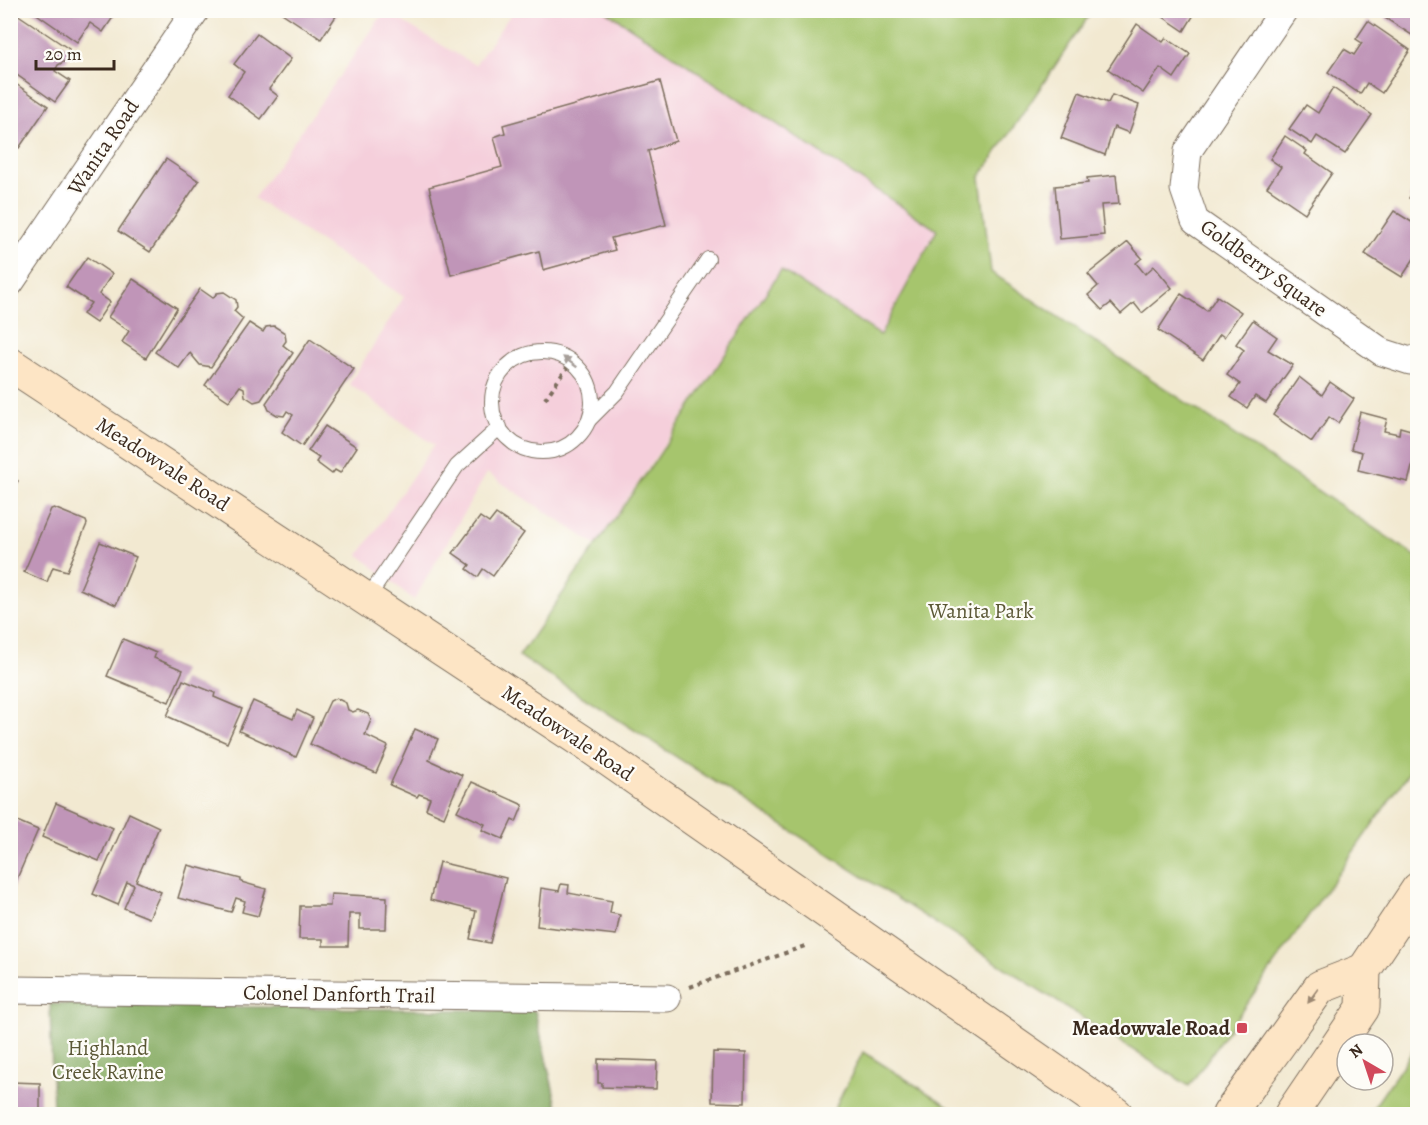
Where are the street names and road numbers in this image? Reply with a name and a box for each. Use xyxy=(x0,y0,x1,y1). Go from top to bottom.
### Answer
street label: Wanita Road xyxy=(60,93,146,201)
street label: Goldberry Square xyxy=(1195,212,1333,324)
street label: Meadowvale Road xyxy=(91,410,236,518)
street label: Meadowvale Road xyxy=(496,678,640,788)
street label: Colonel Danforth Trail xyxy=(243,978,435,1010)

